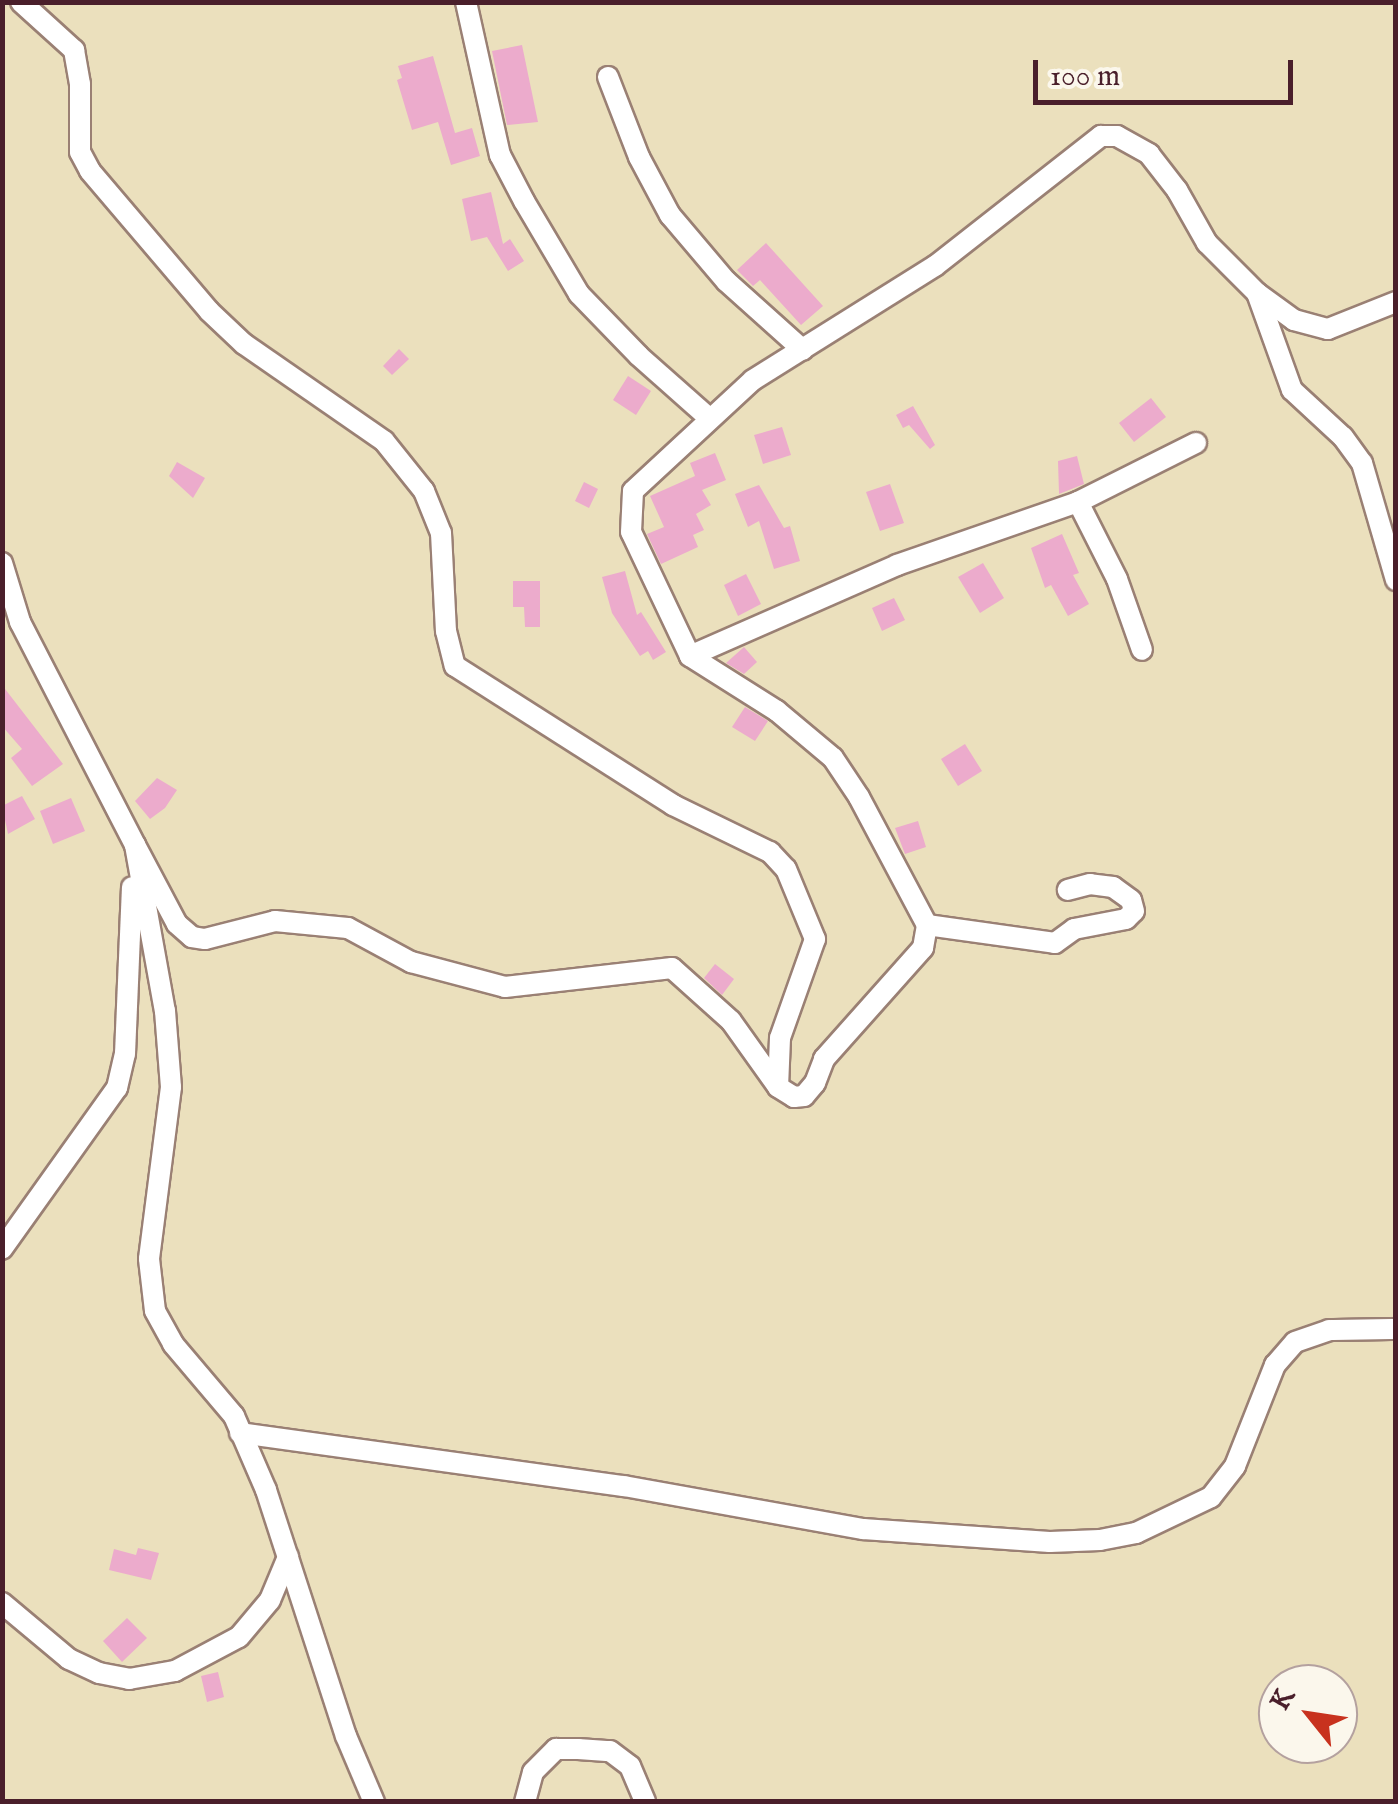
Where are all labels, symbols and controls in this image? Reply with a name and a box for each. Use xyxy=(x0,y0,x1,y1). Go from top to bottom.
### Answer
scale bar xyxy=(1038,40,1298,102)
text: 100 m xyxy=(1050,58,1120,96)
north arrow xyxy=(1258,1664,1358,1764)
text: K xyxy=(1263,1682,1304,1717)

